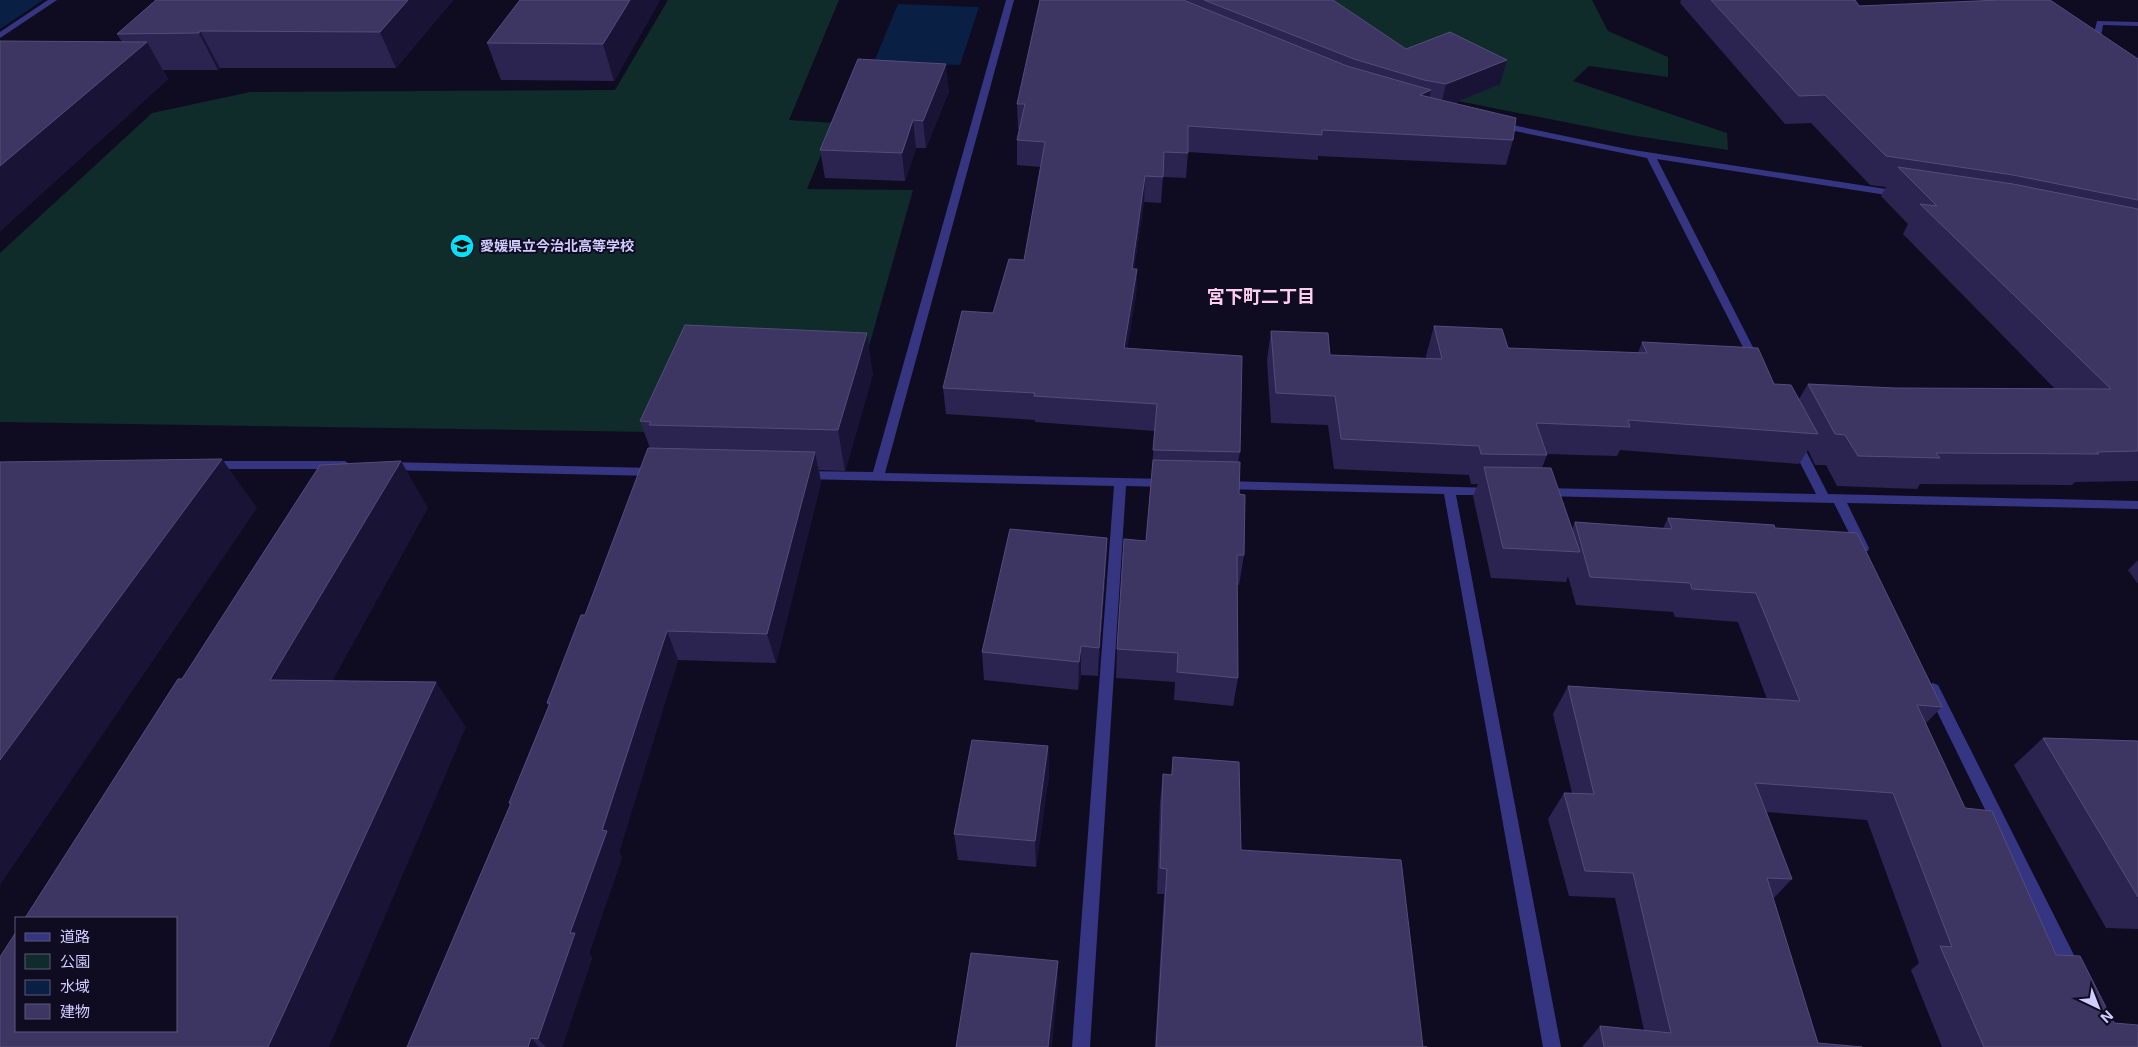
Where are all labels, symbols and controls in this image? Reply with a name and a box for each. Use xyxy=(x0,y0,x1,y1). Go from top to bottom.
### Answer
school or university icon: 愛媛県立今治北高等学校 xyxy=(449,233,475,259)
place label: 愛媛県立今治北高等学校 xyxy=(480,237,634,254)
district label: 宮下町二丁目 xyxy=(1207,286,1315,307)
legend xyxy=(15,917,178,1032)
text: 道路 xyxy=(60,927,90,946)
text: 公園 xyxy=(60,952,90,971)
text: 水域 xyxy=(60,977,90,996)
north arrow xyxy=(2073,982,2123,1032)
text: 建物 xyxy=(60,1002,90,1021)
text: N xyxy=(2098,1007,2117,1027)

